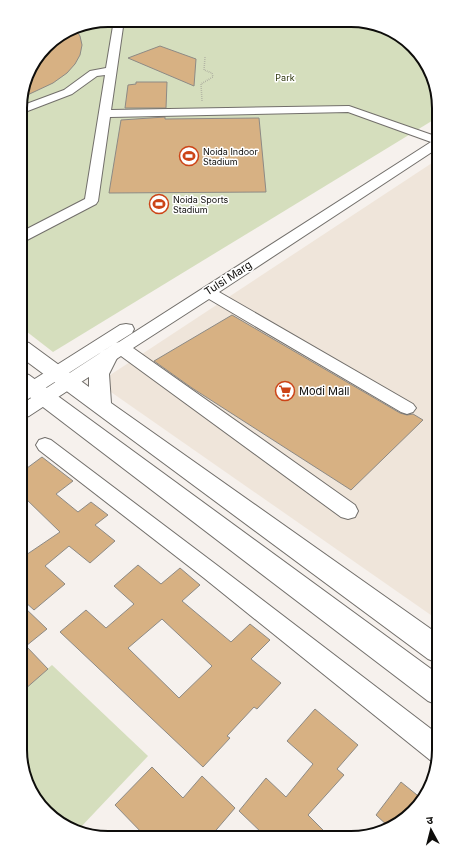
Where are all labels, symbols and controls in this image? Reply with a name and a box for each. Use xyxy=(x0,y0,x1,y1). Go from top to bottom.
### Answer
park label: Park xyxy=(275,72,295,83)
sports icon: Noida Indoor Stadium xyxy=(178,145,200,167)
place label: Noida Indoor Stadium xyxy=(203,146,258,167)
sports icon: Noida Sports Stadium xyxy=(148,193,170,215)
place label: Noida Sports Stadium xyxy=(173,194,229,215)
street label: Tulsi Marg xyxy=(202,257,254,299)
supermarket icon: Modi Mall xyxy=(274,380,296,402)
place label: Modi Mall xyxy=(299,384,349,398)
north arrow xyxy=(411,810,451,850)
text: उ xyxy=(426,813,434,827)

